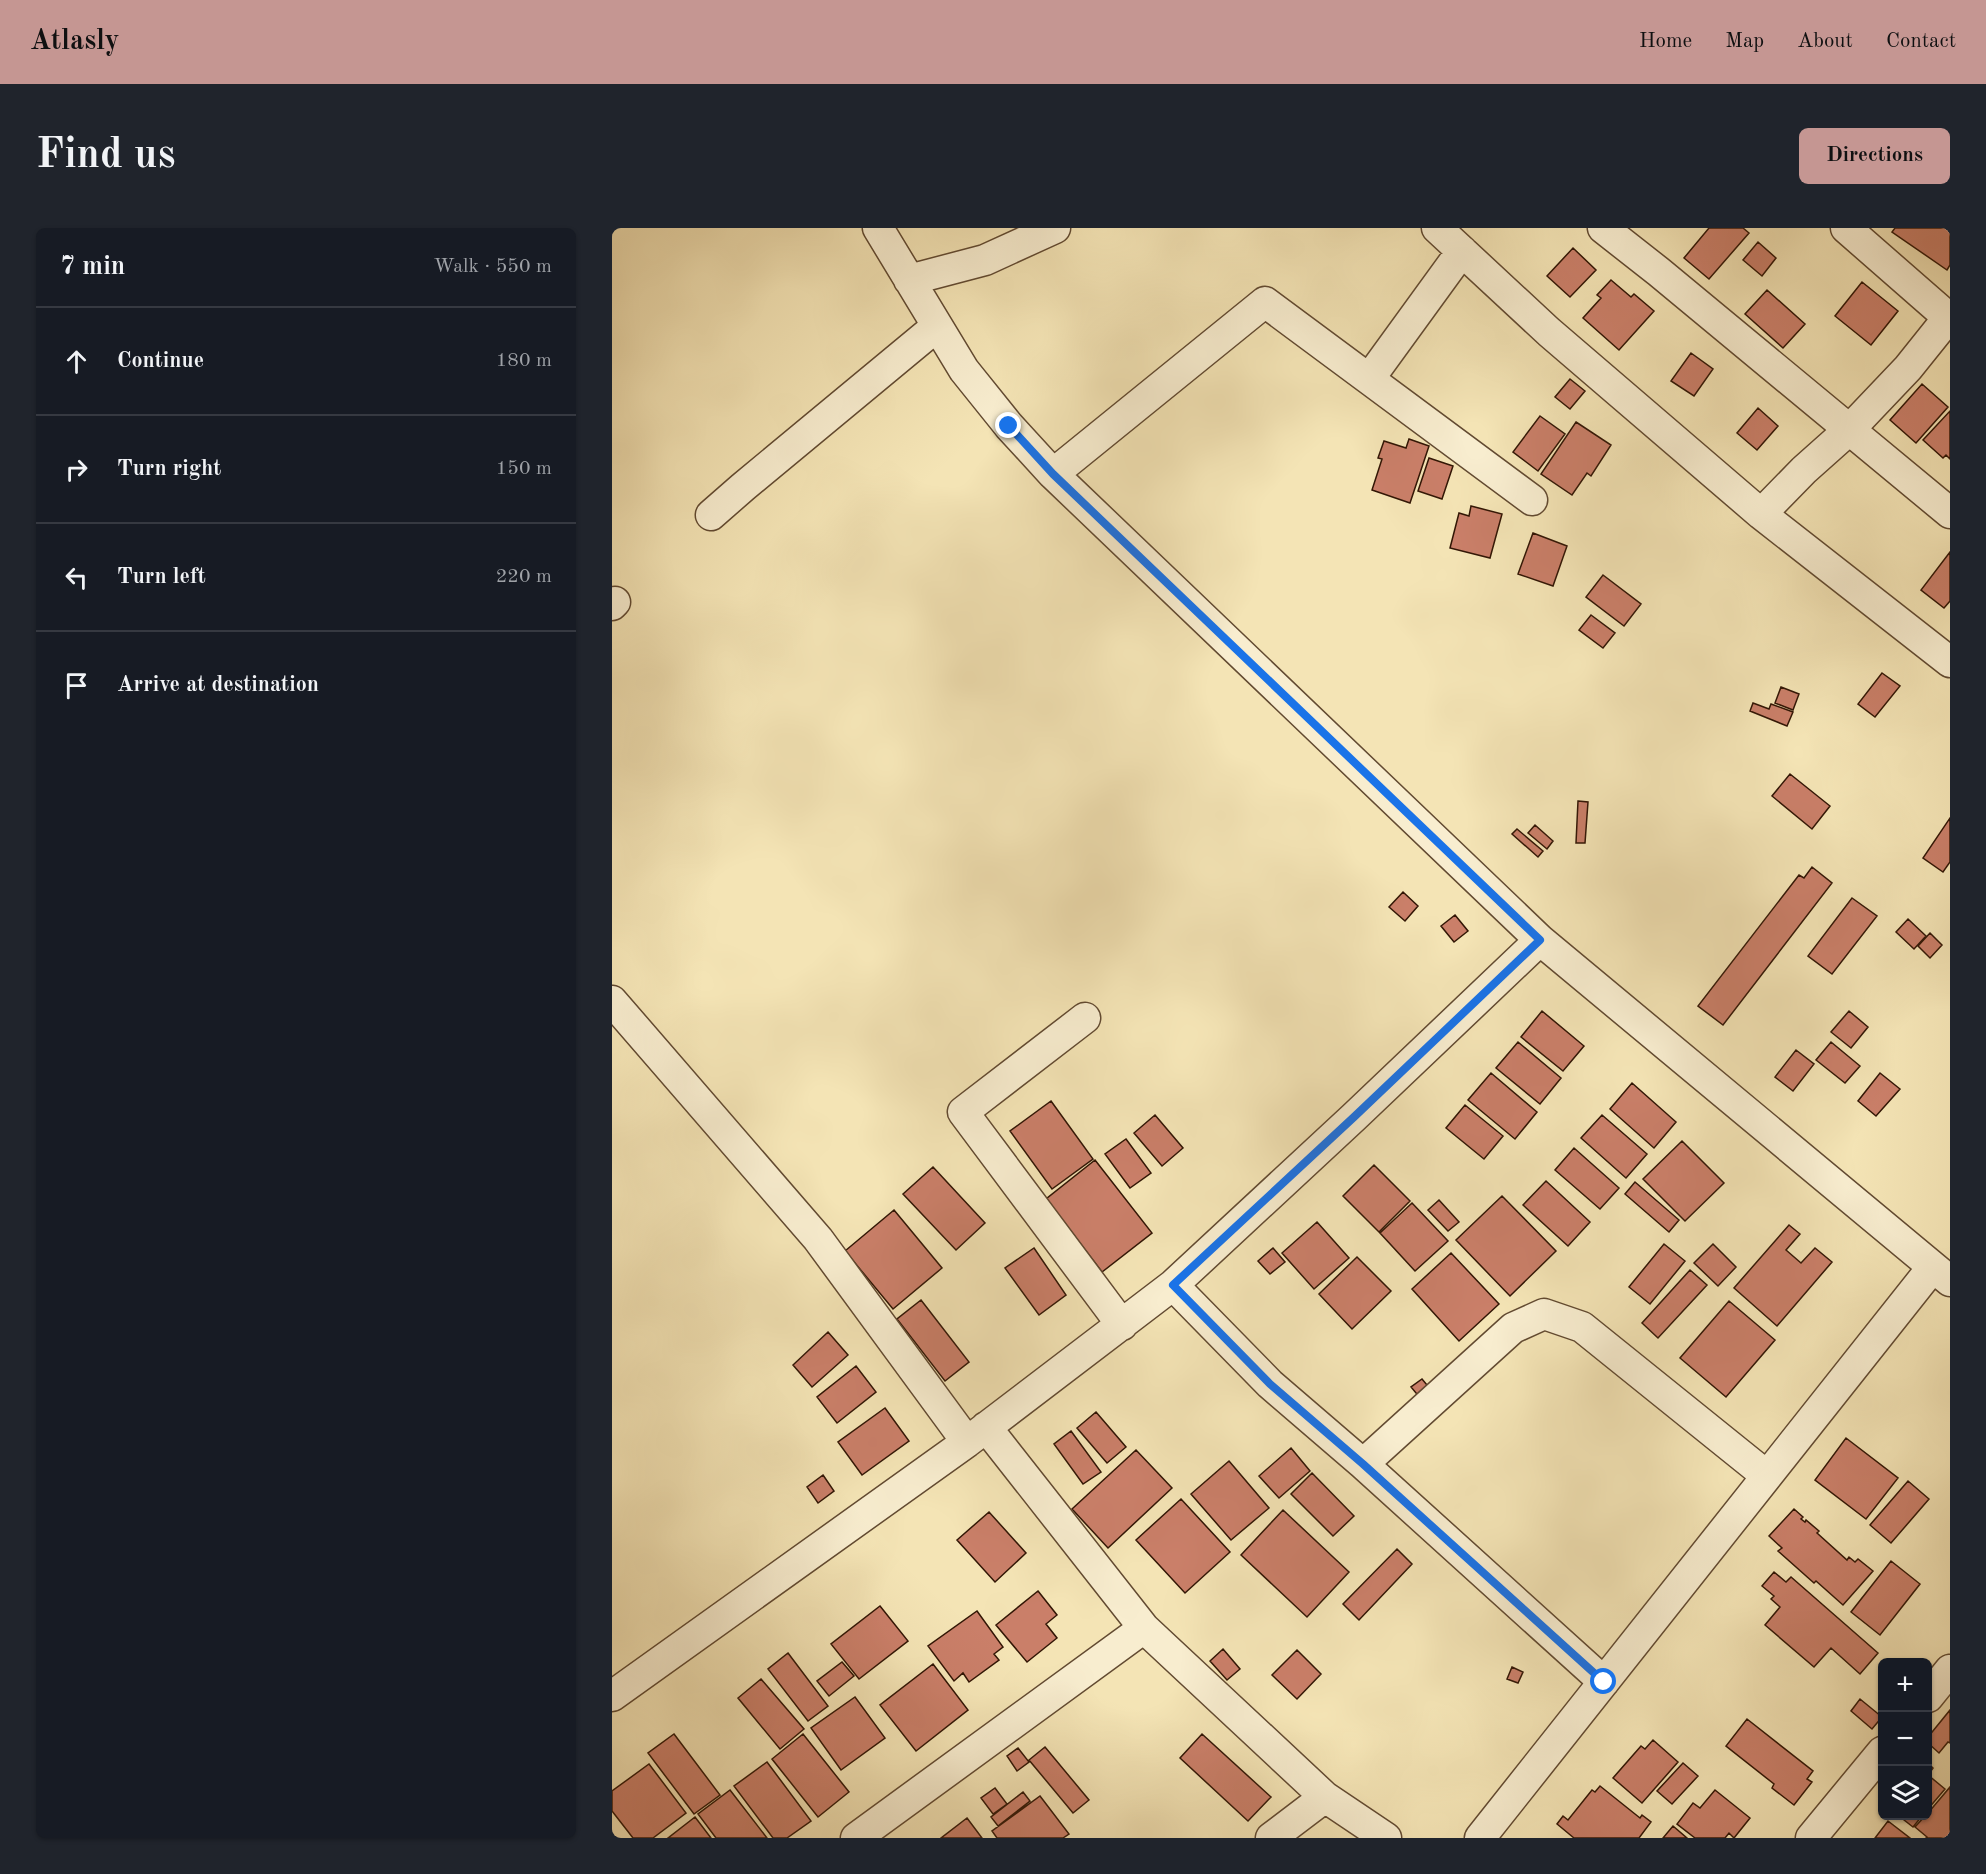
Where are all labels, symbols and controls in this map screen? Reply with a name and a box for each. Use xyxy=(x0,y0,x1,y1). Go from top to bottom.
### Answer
text: Atlasly xyxy=(30,28,120,56)
text: Home xyxy=(1639,31,1692,52)
text: Map xyxy=(1725,31,1764,52)
text: About xyxy=(1797,31,1853,52)
text: Contact xyxy=(1886,31,1956,52)
button: Directions xyxy=(1799,128,1950,184)
text: Find us xyxy=(36,135,175,177)
text: 7 min xyxy=(60,254,125,280)
text: Walk · 550 m xyxy=(433,257,552,277)
icon: ahead xyxy=(60,345,93,378)
text: Continue xyxy=(117,350,204,372)
text: 180 m xyxy=(496,351,552,371)
route end xyxy=(995,412,1021,438)
icon: right xyxy=(60,453,93,486)
text: Turn right xyxy=(117,458,221,480)
text: 150 m xyxy=(496,459,552,479)
icon: left xyxy=(60,561,93,594)
text: Turn left xyxy=(117,566,206,588)
text: 220 m xyxy=(496,567,552,587)
icon: arrive xyxy=(60,669,93,702)
text: Arrive at destination xyxy=(117,674,319,696)
map controls xyxy=(1878,1658,1932,1820)
button: + xyxy=(1878,1658,1932,1712)
route start xyxy=(1590,1668,1616,1694)
button: − xyxy=(1878,1712,1932,1766)
button: layers xyxy=(1878,1766,1932,1820)

